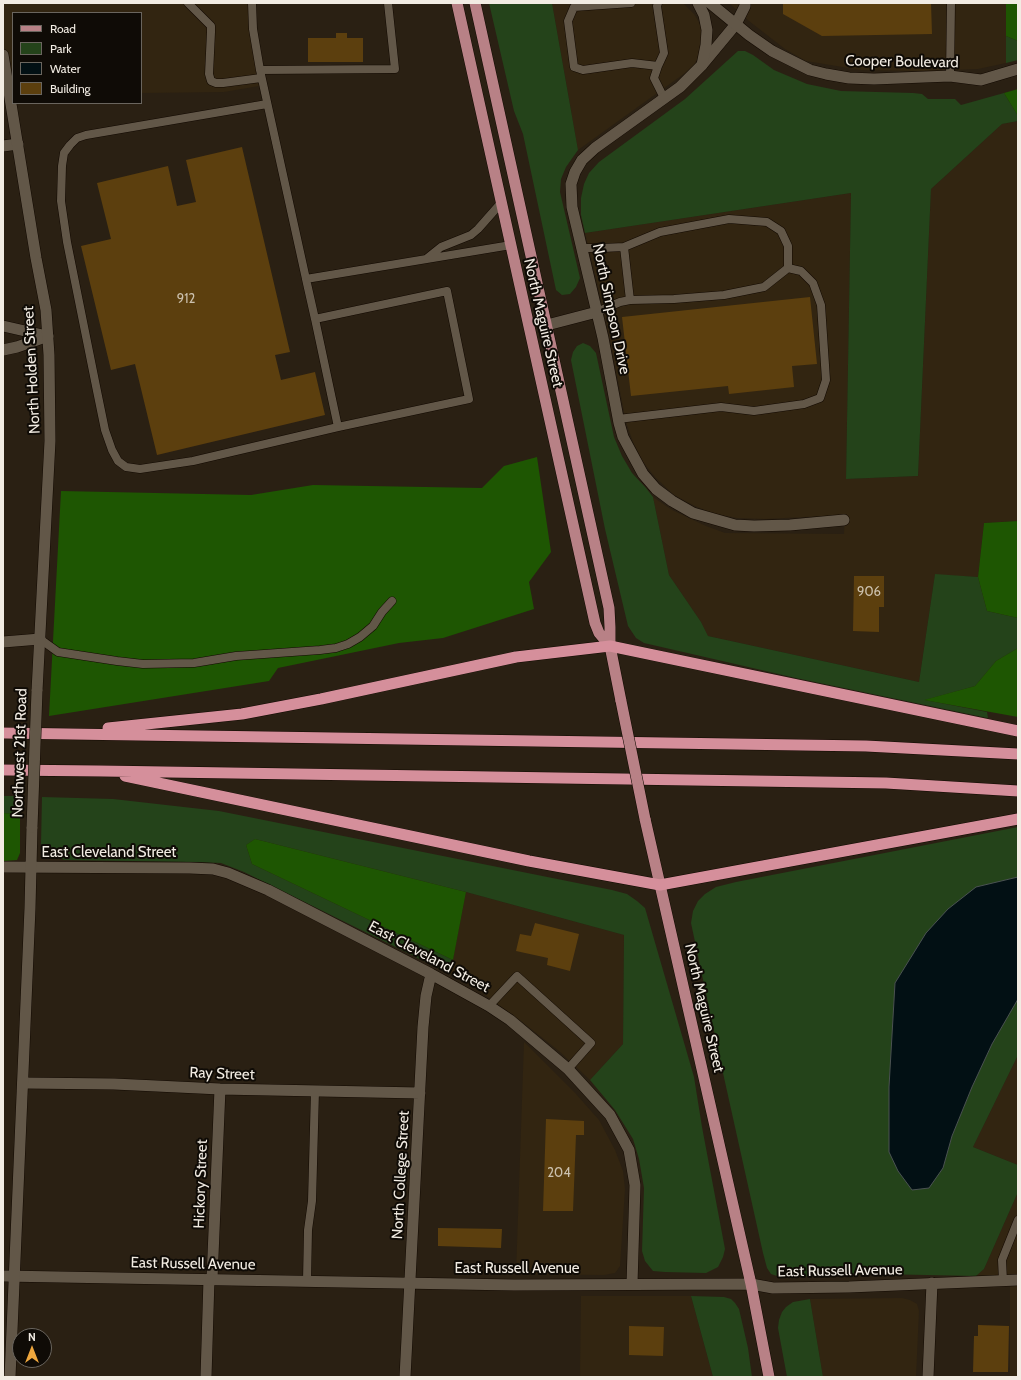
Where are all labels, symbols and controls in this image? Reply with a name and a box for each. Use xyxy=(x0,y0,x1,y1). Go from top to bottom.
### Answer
legend xyxy=(12,12,142,104)
text: Road xyxy=(50,21,76,36)
text: Park xyxy=(50,41,72,56)
street label: Cooper Boulevard xyxy=(845,52,959,72)
text: Water xyxy=(50,61,80,76)
text: Building xyxy=(50,81,91,96)
street label: North Simpson Drive xyxy=(588,242,634,376)
street label: North Maguire Street xyxy=(519,257,567,389)
house number: 912 xyxy=(177,291,195,307)
street label: North Holden Street xyxy=(20,305,44,435)
house number: 906 xyxy=(857,584,881,600)
street label: Northwest 21st Road xyxy=(9,688,31,818)
street label: East Cleveland Street xyxy=(42,844,176,862)
street label: East Cleveland Street xyxy=(365,917,493,997)
street label: North Maguire Street xyxy=(680,942,728,1074)
street label: Ray Street xyxy=(189,1064,255,1084)
street label: North College Street xyxy=(389,1110,413,1240)
street label: Hickory Street xyxy=(190,1139,212,1229)
house number: 204 xyxy=(547,1165,571,1181)
street label: East Russell Avenue xyxy=(130,1254,256,1274)
street label: East Russell Avenue xyxy=(455,1260,579,1278)
street label: East Russell Avenue xyxy=(777,1261,903,1281)
north arrow xyxy=(12,1328,52,1368)
text: N xyxy=(28,1330,36,1344)

